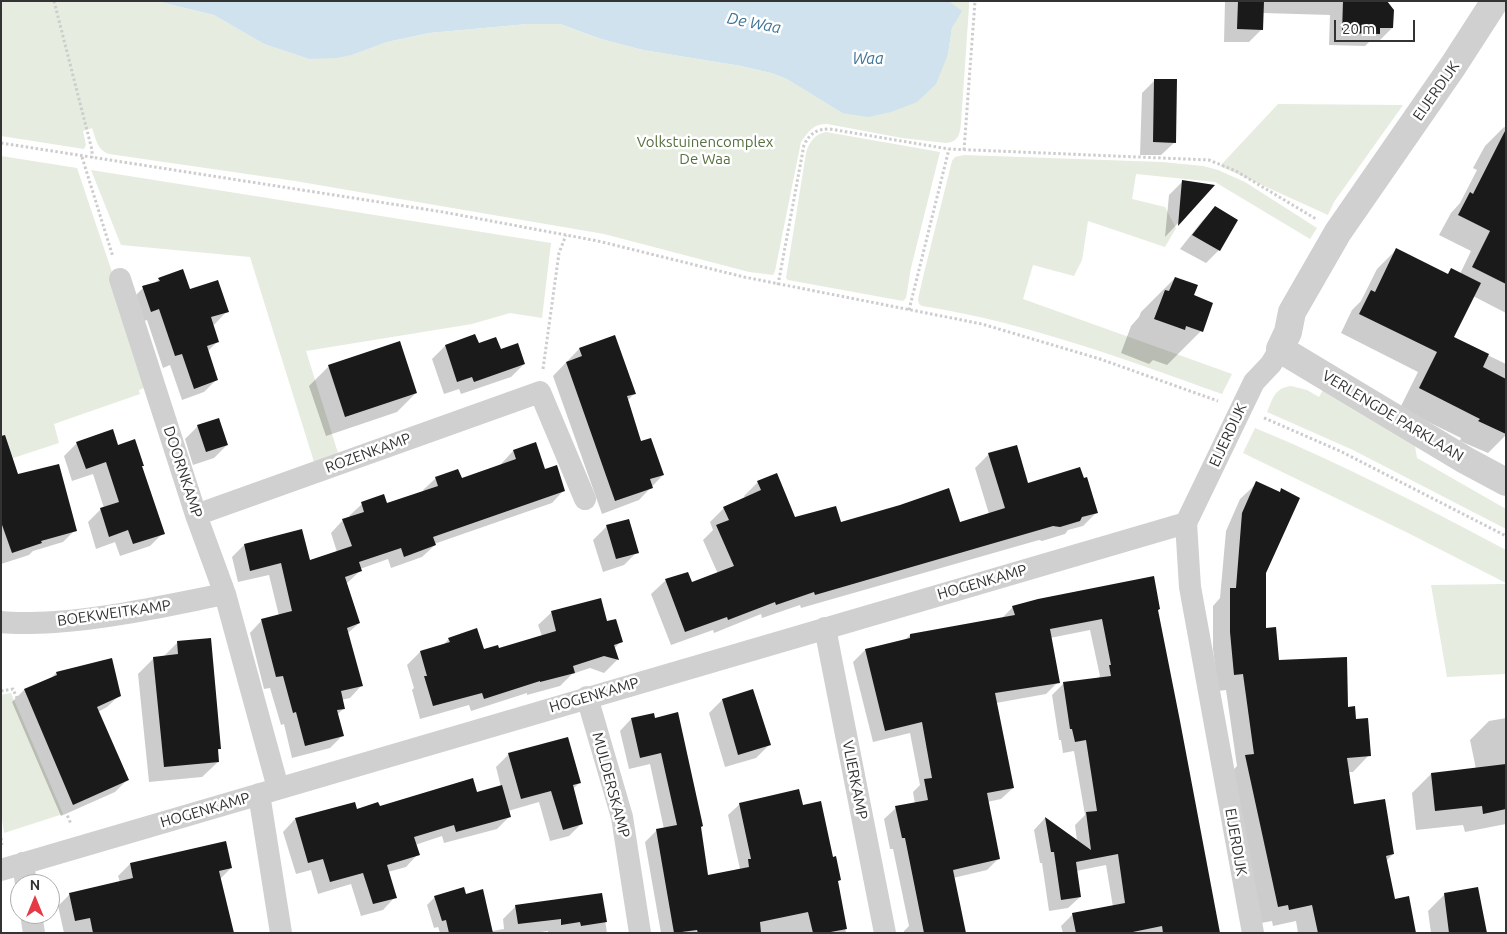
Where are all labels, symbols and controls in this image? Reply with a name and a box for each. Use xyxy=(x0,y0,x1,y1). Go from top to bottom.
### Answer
water label: De Waa xyxy=(726,8,782,38)
scale bar xyxy=(1337,10,1418,42)
text: 20 m xyxy=(1342,20,1375,37)
water label: Waa xyxy=(852,49,884,69)
street label: EIJERDIJK xyxy=(1409,58,1463,124)
park label: Volkstuinencomplex De Waa xyxy=(637,133,773,168)
street label: VERLENGDE PARKLAAN xyxy=(1319,367,1467,465)
street label: EIJERDIJK xyxy=(1205,400,1251,470)
street label: DOORNKAMP xyxy=(160,424,206,520)
street label: ROZENKAMP xyxy=(323,429,413,477)
street label: HOGENKAMP xyxy=(935,561,1029,603)
street label: BOEKWEITKAMP xyxy=(56,596,172,630)
street label: HOGENKAMP xyxy=(547,674,641,716)
street label: MULDERSKAMP xyxy=(588,730,634,840)
street label: VLIERKAMP xyxy=(839,739,871,821)
street label: HOGENKAMP xyxy=(158,789,252,831)
street label: EIJERDIJK xyxy=(1221,807,1251,877)
north arrow xyxy=(10,874,60,924)
text: N xyxy=(30,877,40,893)

